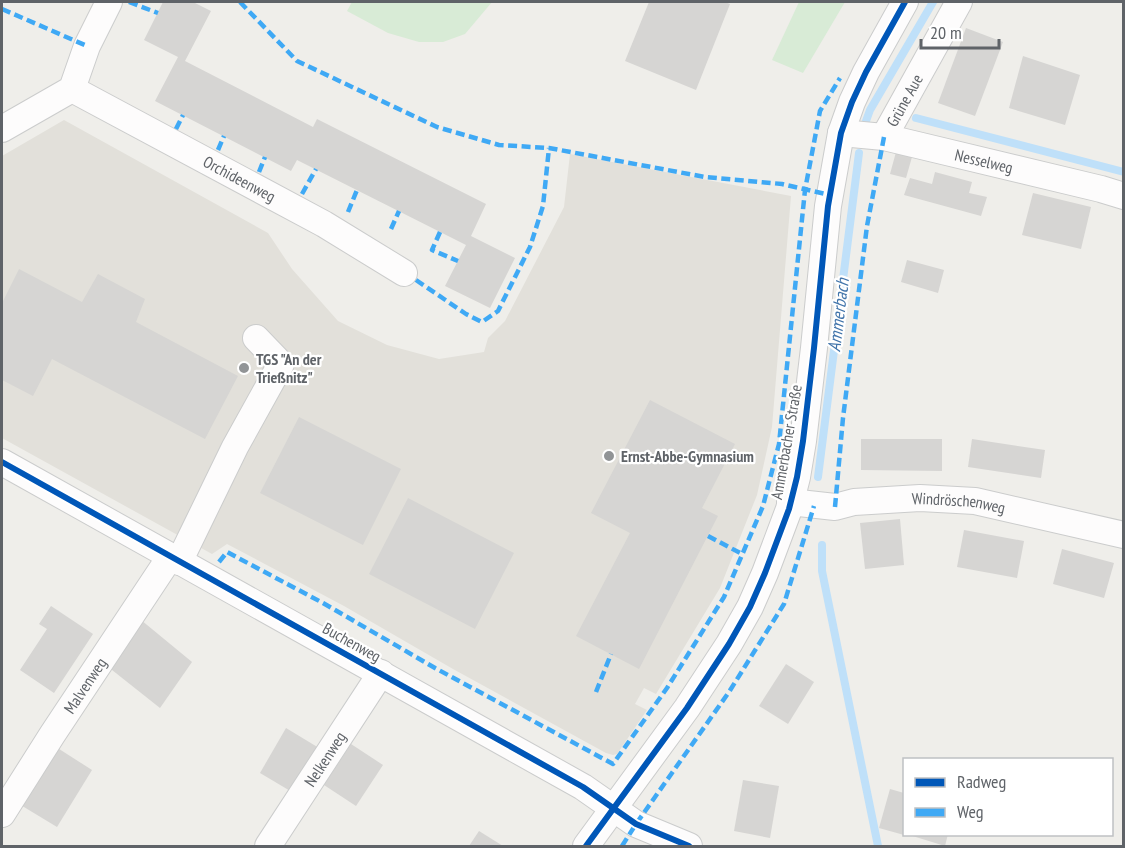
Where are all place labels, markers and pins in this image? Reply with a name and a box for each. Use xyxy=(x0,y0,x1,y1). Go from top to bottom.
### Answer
place label: TGS "An der Trießnitz" xyxy=(256,349,322,387)
marker: TGS "An der Trießnitz" xyxy=(237,361,251,375)
place label: Ernst-Abbe-Gymnasium xyxy=(621,446,754,466)
marker: Ernst-Abbe-Gymnasium xyxy=(602,449,616,463)

